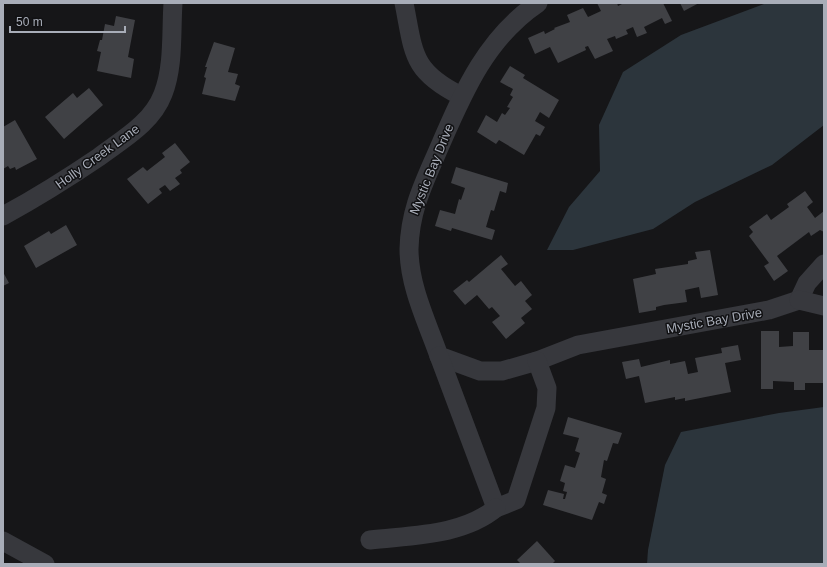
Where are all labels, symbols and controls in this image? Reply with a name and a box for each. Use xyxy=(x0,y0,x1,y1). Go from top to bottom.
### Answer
scale bar xyxy=(10,8,125,34)
text: 50 m xyxy=(16,15,43,29)
street label: Holly Creek Lane xyxy=(53,121,142,192)
street label: Mystic Bay Drive xyxy=(406,122,457,217)
street label: Mystic Bay Drive xyxy=(665,305,763,336)

